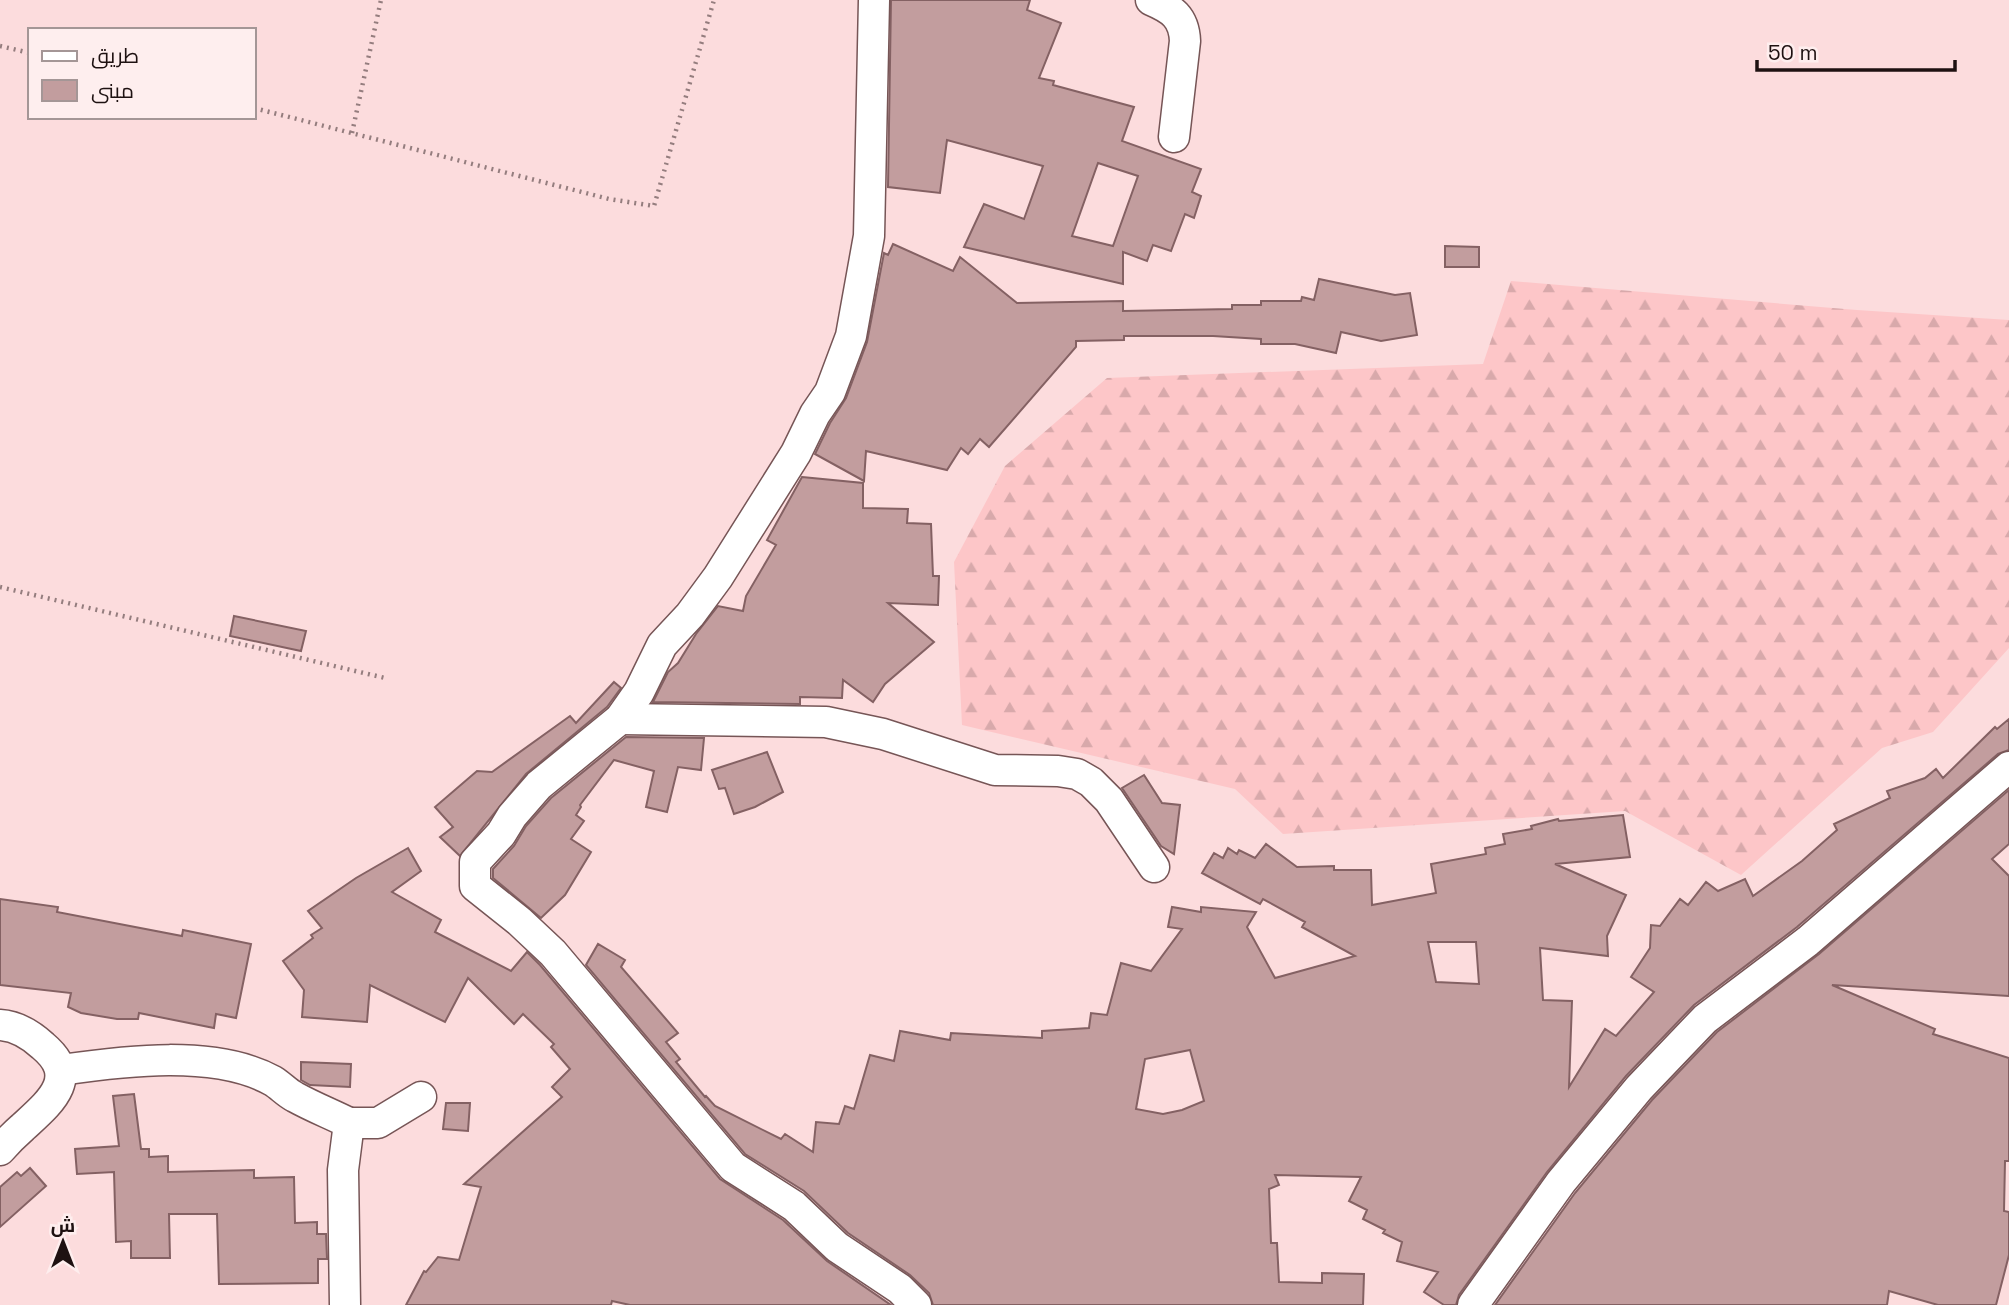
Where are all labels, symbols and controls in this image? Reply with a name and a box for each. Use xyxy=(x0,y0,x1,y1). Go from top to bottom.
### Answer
legend xyxy=(28,28,256,119)
scale bar xyxy=(1757,28,1955,72)
text: 50 m xyxy=(1768,39,1818,66)
text: طريق xyxy=(91,42,139,69)
text: مبنى xyxy=(91,77,134,104)
north arrow xyxy=(28,1207,98,1277)
text: ش xyxy=(51,1213,75,1238)

